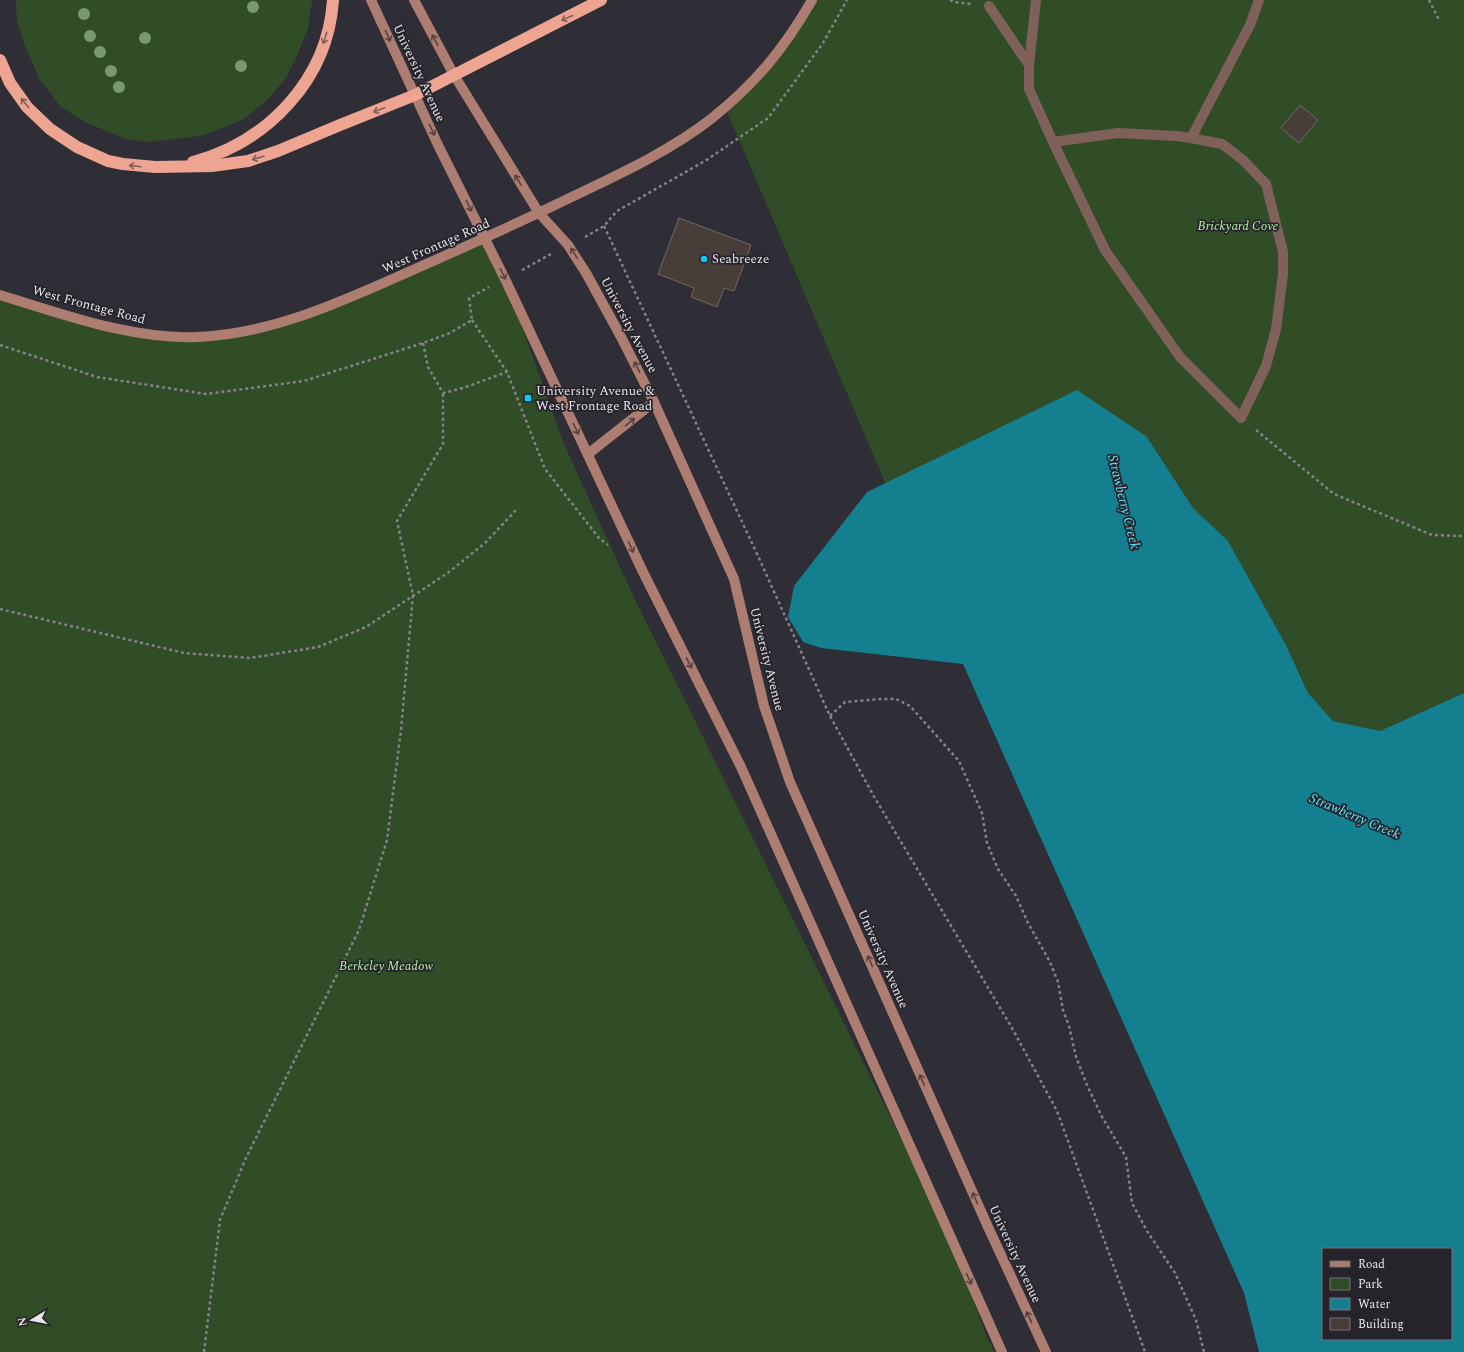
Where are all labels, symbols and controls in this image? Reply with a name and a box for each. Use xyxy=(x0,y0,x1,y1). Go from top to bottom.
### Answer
one-way arrow xyxy=(561,15,573,22)
street label: University Avenue xyxy=(387,21,451,125)
one-way arrow xyxy=(384,29,392,41)
one-way arrow xyxy=(321,32,329,44)
one-way arrow xyxy=(431,35,438,47)
one-way arrow xyxy=(20,98,29,109)
one-way arrow xyxy=(373,106,385,114)
one-way arrow xyxy=(429,124,436,136)
one-way arrow xyxy=(252,155,265,162)
one-way arrow xyxy=(129,162,142,169)
one-way arrow xyxy=(514,174,523,185)
one-way arrow xyxy=(465,199,473,211)
street label: West Frontage Road xyxy=(379,213,493,279)
park label: Brickyard Cove xyxy=(1198,216,1279,236)
one-way arrow xyxy=(569,248,578,259)
place label: Seabreeze xyxy=(712,249,769,269)
marker: Seabreeze xyxy=(699,254,709,264)
one-way arrow xyxy=(500,267,507,279)
street label: University Avenue xyxy=(595,273,663,377)
street label: West Frontage Road xyxy=(30,280,148,330)
one-way arrow xyxy=(632,361,640,373)
place label: University Avenue & West Frontage Road xyxy=(536,381,655,416)
marker: University Avenue & West Frontage Road xyxy=(523,393,533,403)
one-way arrow xyxy=(625,417,636,426)
one-way arrow xyxy=(573,423,580,435)
water label: Strawberry Creek xyxy=(1102,452,1146,552)
one-way arrow xyxy=(628,541,635,553)
street label: University Avenue xyxy=(744,605,790,713)
one-way arrow xyxy=(686,657,693,669)
water label: Strawberry Creek xyxy=(1306,787,1404,845)
street label: University Avenue xyxy=(852,906,914,1012)
one-way arrow xyxy=(865,955,873,967)
park label: Berkeley Meadow xyxy=(339,956,433,976)
one-way arrow xyxy=(918,1074,925,1086)
one-way arrow xyxy=(971,1193,978,1205)
street label: University Avenue xyxy=(983,1202,1047,1306)
legend xyxy=(1322,1248,1452,1340)
text: Road xyxy=(1358,1255,1385,1274)
one-way arrow xyxy=(966,1273,973,1285)
text: Park xyxy=(1358,1275,1383,1294)
text: Water xyxy=(1358,1295,1390,1314)
north arrow xyxy=(12,1300,52,1340)
one-way arrow xyxy=(1025,1311,1032,1323)
text: Building xyxy=(1358,1315,1404,1334)
text: N xyxy=(13,1316,32,1328)

